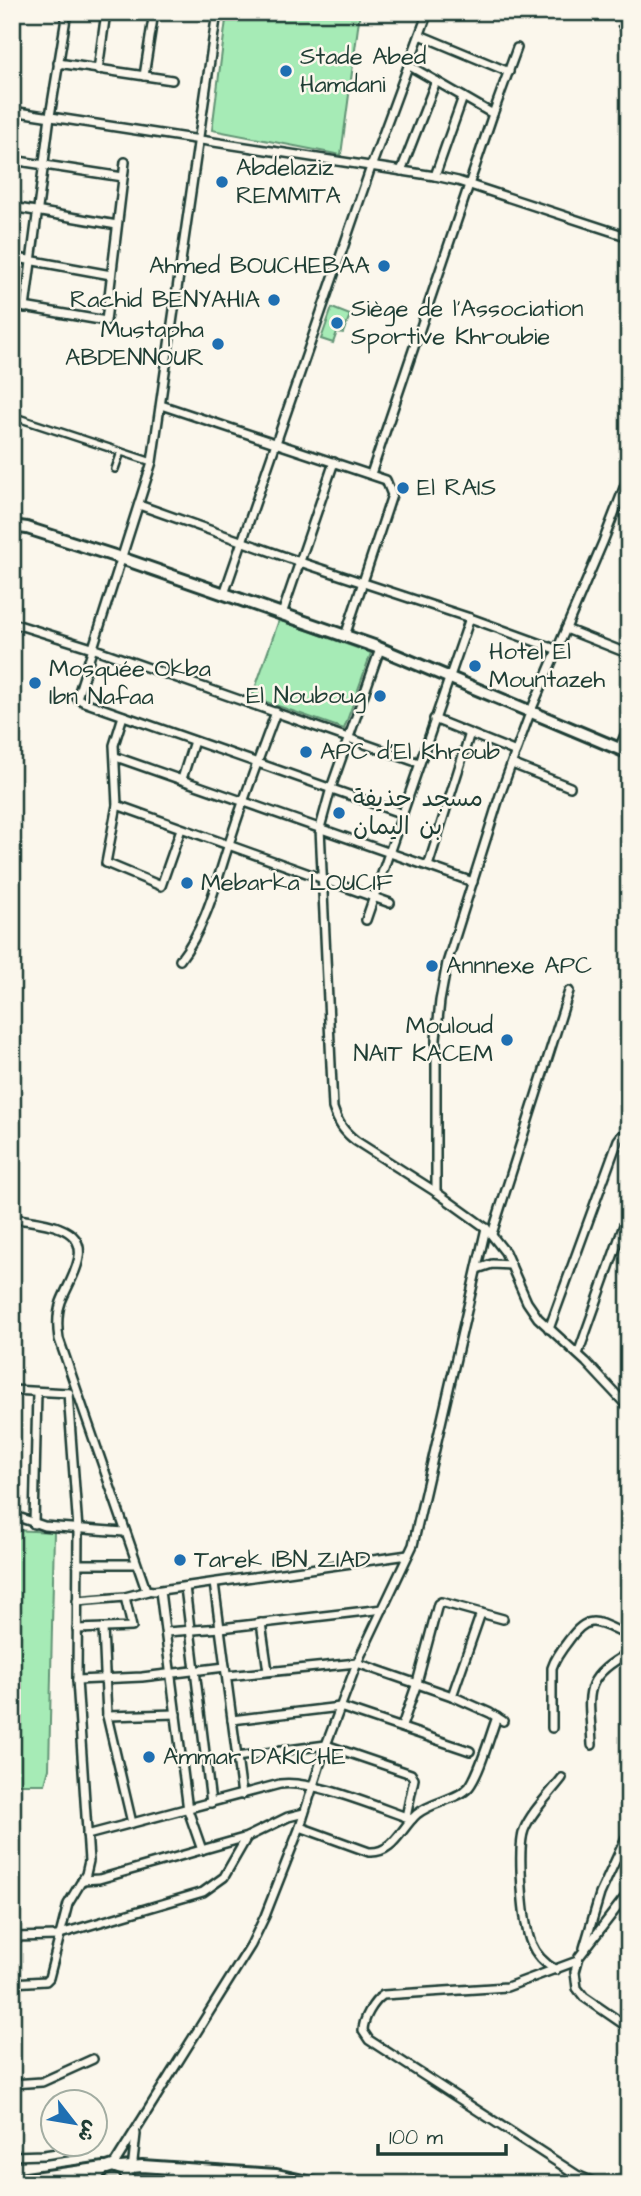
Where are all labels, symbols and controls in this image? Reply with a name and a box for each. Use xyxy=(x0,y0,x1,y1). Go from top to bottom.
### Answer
place label: Stade Abed Hamdani xyxy=(300,40,426,102)
marker: Stade Abed Hamdani xyxy=(278,63,294,79)
place label: Abdelaziz REMMITA xyxy=(236,151,341,213)
marker: Abdelaziz REMMITA xyxy=(214,174,230,190)
place label: Ahmed BOUCHEBAA xyxy=(149,249,370,283)
marker: Ahmed BOUCHEBAA xyxy=(376,258,392,274)
place label: Rachid BENYAHIA xyxy=(70,283,260,317)
marker: Rachid BENYAHIA xyxy=(266,292,282,308)
place label: Siège de l'Association Sportive Khroubie xyxy=(351,292,583,354)
place label: Mustapha ABDENNOUR xyxy=(65,313,204,375)
marker: Siège de l'Association Sportive Khroubie xyxy=(329,315,345,331)
marker: Mustapha ABDENNOUR xyxy=(210,336,226,352)
place label: El RAIS xyxy=(417,471,496,505)
marker: El RAIS xyxy=(395,480,411,496)
place label: Hotel El Mountazeh xyxy=(489,635,605,697)
place label: Mosquée Okba Ibn Nafaa xyxy=(49,652,211,714)
marker: Hotel El Mountazeh xyxy=(467,658,483,674)
marker: Mosquée Okba Ibn Nafaa xyxy=(27,675,43,691)
place label: El Nouboug xyxy=(246,679,366,714)
marker: El Nouboug xyxy=(372,688,388,704)
place label: APC d'El Khroub xyxy=(320,735,500,769)
marker: APC d'El Khroub xyxy=(298,744,314,760)
place label: مسجد حذيفة بن اليمان xyxy=(353,782,483,844)
marker: مسجد حذيفة بن اليمان xyxy=(331,805,347,821)
place label: Mebarka LOUCIF xyxy=(201,866,393,900)
marker: Mebarka LOUCIF xyxy=(179,875,195,891)
place label: Annnexe APC xyxy=(446,949,592,983)
marker: Annnexe APC xyxy=(424,958,440,974)
place label: Mouloud NAIT KACEM xyxy=(353,1009,493,1071)
marker: Mouloud NAIT KACEM xyxy=(499,1032,515,1048)
place label: Tarek IBN ZIAD xyxy=(194,1543,370,1577)
marker: Tarek IBN ZIAD xyxy=(172,1552,188,1568)
place label: Ammar DAKICHE xyxy=(163,1740,346,1774)
marker: Ammar DAKICHE xyxy=(141,1749,157,1765)
north arrow xyxy=(38,2088,108,2158)
scale bar xyxy=(378,2112,506,2156)
text: ش xyxy=(70,2115,104,2147)
text: 100 m xyxy=(389,2123,444,2152)

